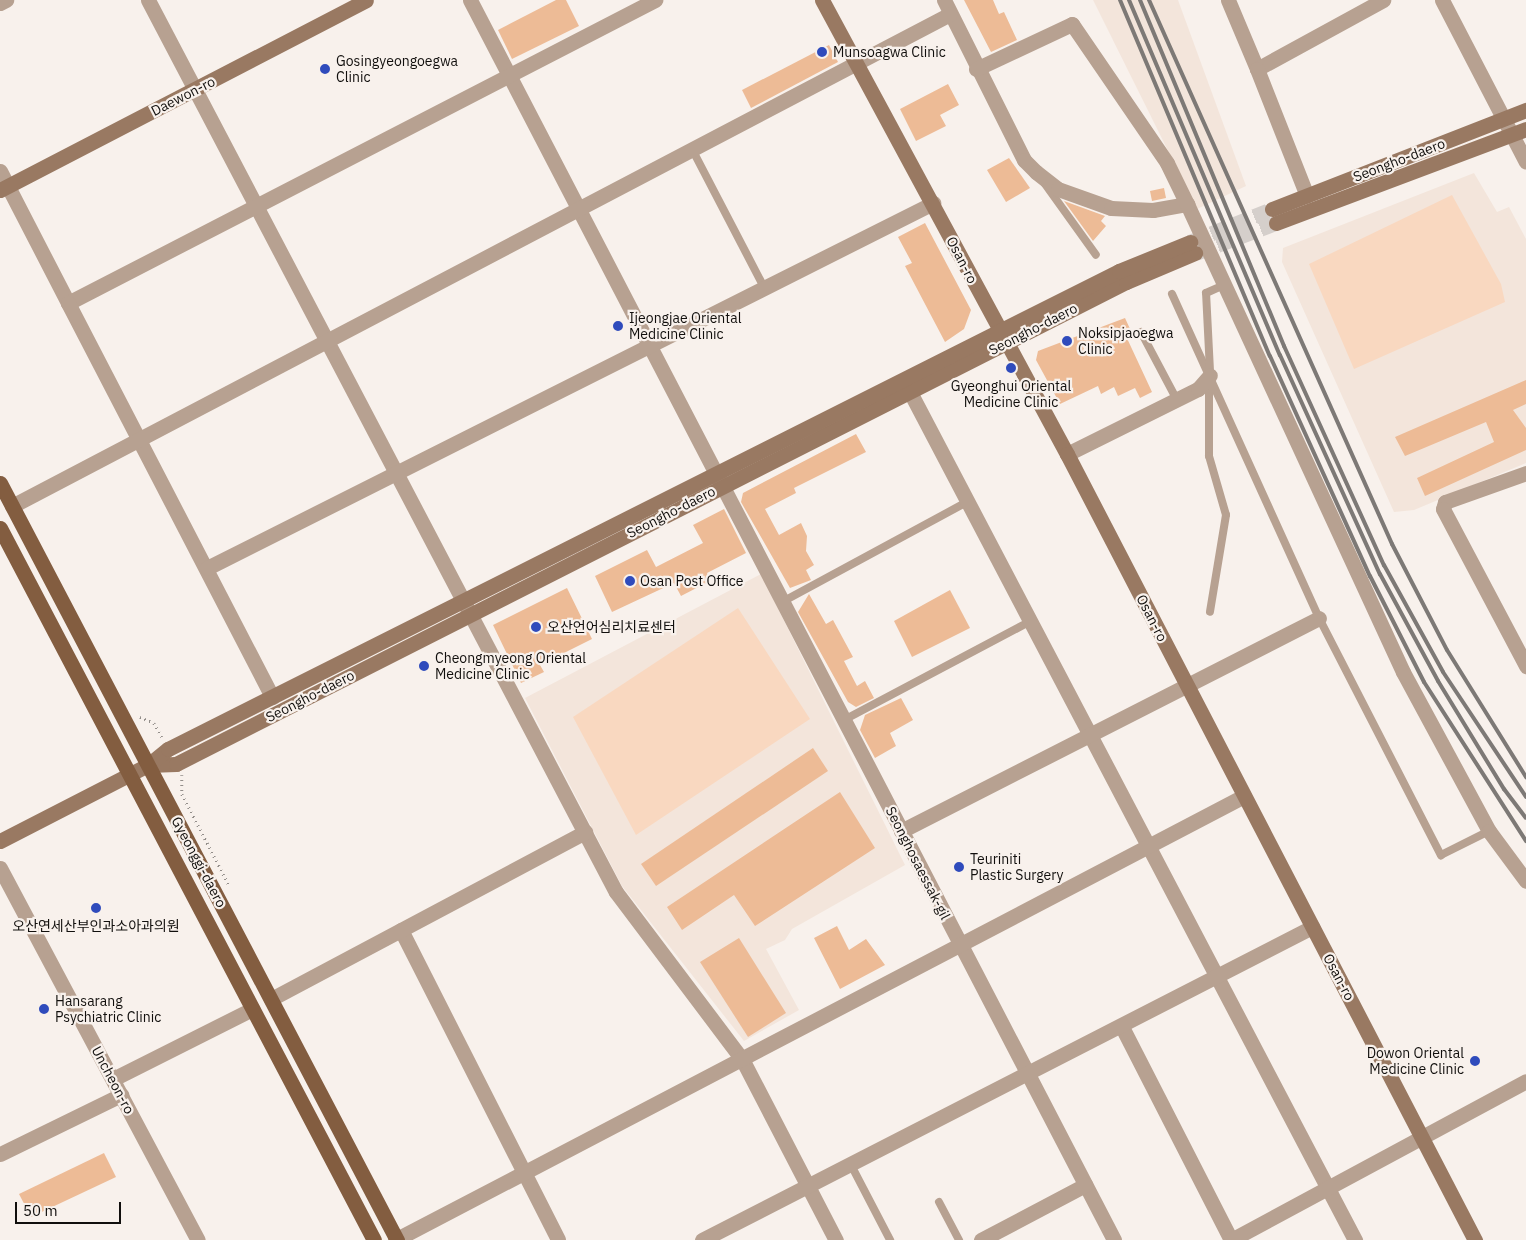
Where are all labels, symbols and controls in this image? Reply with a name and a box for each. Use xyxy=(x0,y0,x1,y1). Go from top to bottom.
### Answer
place label: Munsoagwa Clinic xyxy=(833,44,946,60)
marker: Munsoagwa Clinic xyxy=(815,45,829,59)
place label: Gosingyeongoegwa Clinic xyxy=(336,53,458,85)
marker: Gosingyeongoegwa Clinic xyxy=(318,62,332,76)
street label: Daewon-ro xyxy=(148,73,218,119)
street label: Seongho-daero xyxy=(1351,135,1447,185)
street label: Osan-ro xyxy=(943,234,981,286)
street label: Seongho-daero xyxy=(986,300,1080,358)
place label: Ijeongjae Oriental Medicine Clinic xyxy=(629,310,741,342)
marker: Ijeongjae Oriental Medicine Clinic xyxy=(611,319,625,333)
place label: Noksipjaoegwa Clinic xyxy=(1078,325,1173,358)
marker: Noksipjaoegwa Clinic xyxy=(1060,334,1074,348)
marker: Gyeonghui Oriental Medicine Clinic xyxy=(1004,361,1018,375)
place label: Gyeonghui Oriental Medicine Clinic xyxy=(951,378,1071,411)
street label: Seongho-daero xyxy=(624,483,718,541)
place label: Osan Post Office xyxy=(640,573,743,589)
marker: Osan Post Office xyxy=(624,575,636,587)
street label: Osan-ro xyxy=(1133,592,1171,644)
place label: 오산언어심리치료센터 xyxy=(547,619,676,635)
marker: 오산언어심리치료센터 xyxy=(529,620,543,634)
place label: Cheongmyeong Oriental Medicine Clinic xyxy=(435,650,586,682)
marker: Cheongmyeong Oriental Medicine Clinic xyxy=(417,659,431,673)
street label: Seongho-daero xyxy=(263,667,357,725)
street label: Seonghosaessak-gil xyxy=(882,804,954,922)
street label: Gyeonggi-daero xyxy=(168,814,230,910)
place label: Teuriniti Plastic Surgery xyxy=(970,851,1063,884)
marker: Teuriniti Plastic Surgery xyxy=(952,860,966,874)
marker: 오산연세산부인과소아과의원 xyxy=(89,901,103,915)
place label: 오산연세산부인과소아과의원 xyxy=(12,918,180,934)
street label: Osan-ro xyxy=(1320,951,1358,1003)
place label: Hansarang Psychiatric Clinic xyxy=(55,993,161,1026)
marker: Hansarang Psychiatric Clinic xyxy=(37,1002,51,1016)
street label: Uncheon-ro xyxy=(88,1043,138,1117)
place label: Dowon Oriental Medicine Clinic xyxy=(1367,1045,1464,1078)
marker: Dowon Oriental Medicine Clinic xyxy=(1468,1054,1482,1068)
scale bar xyxy=(18,1192,124,1224)
text: 50 m xyxy=(23,1201,58,1220)

